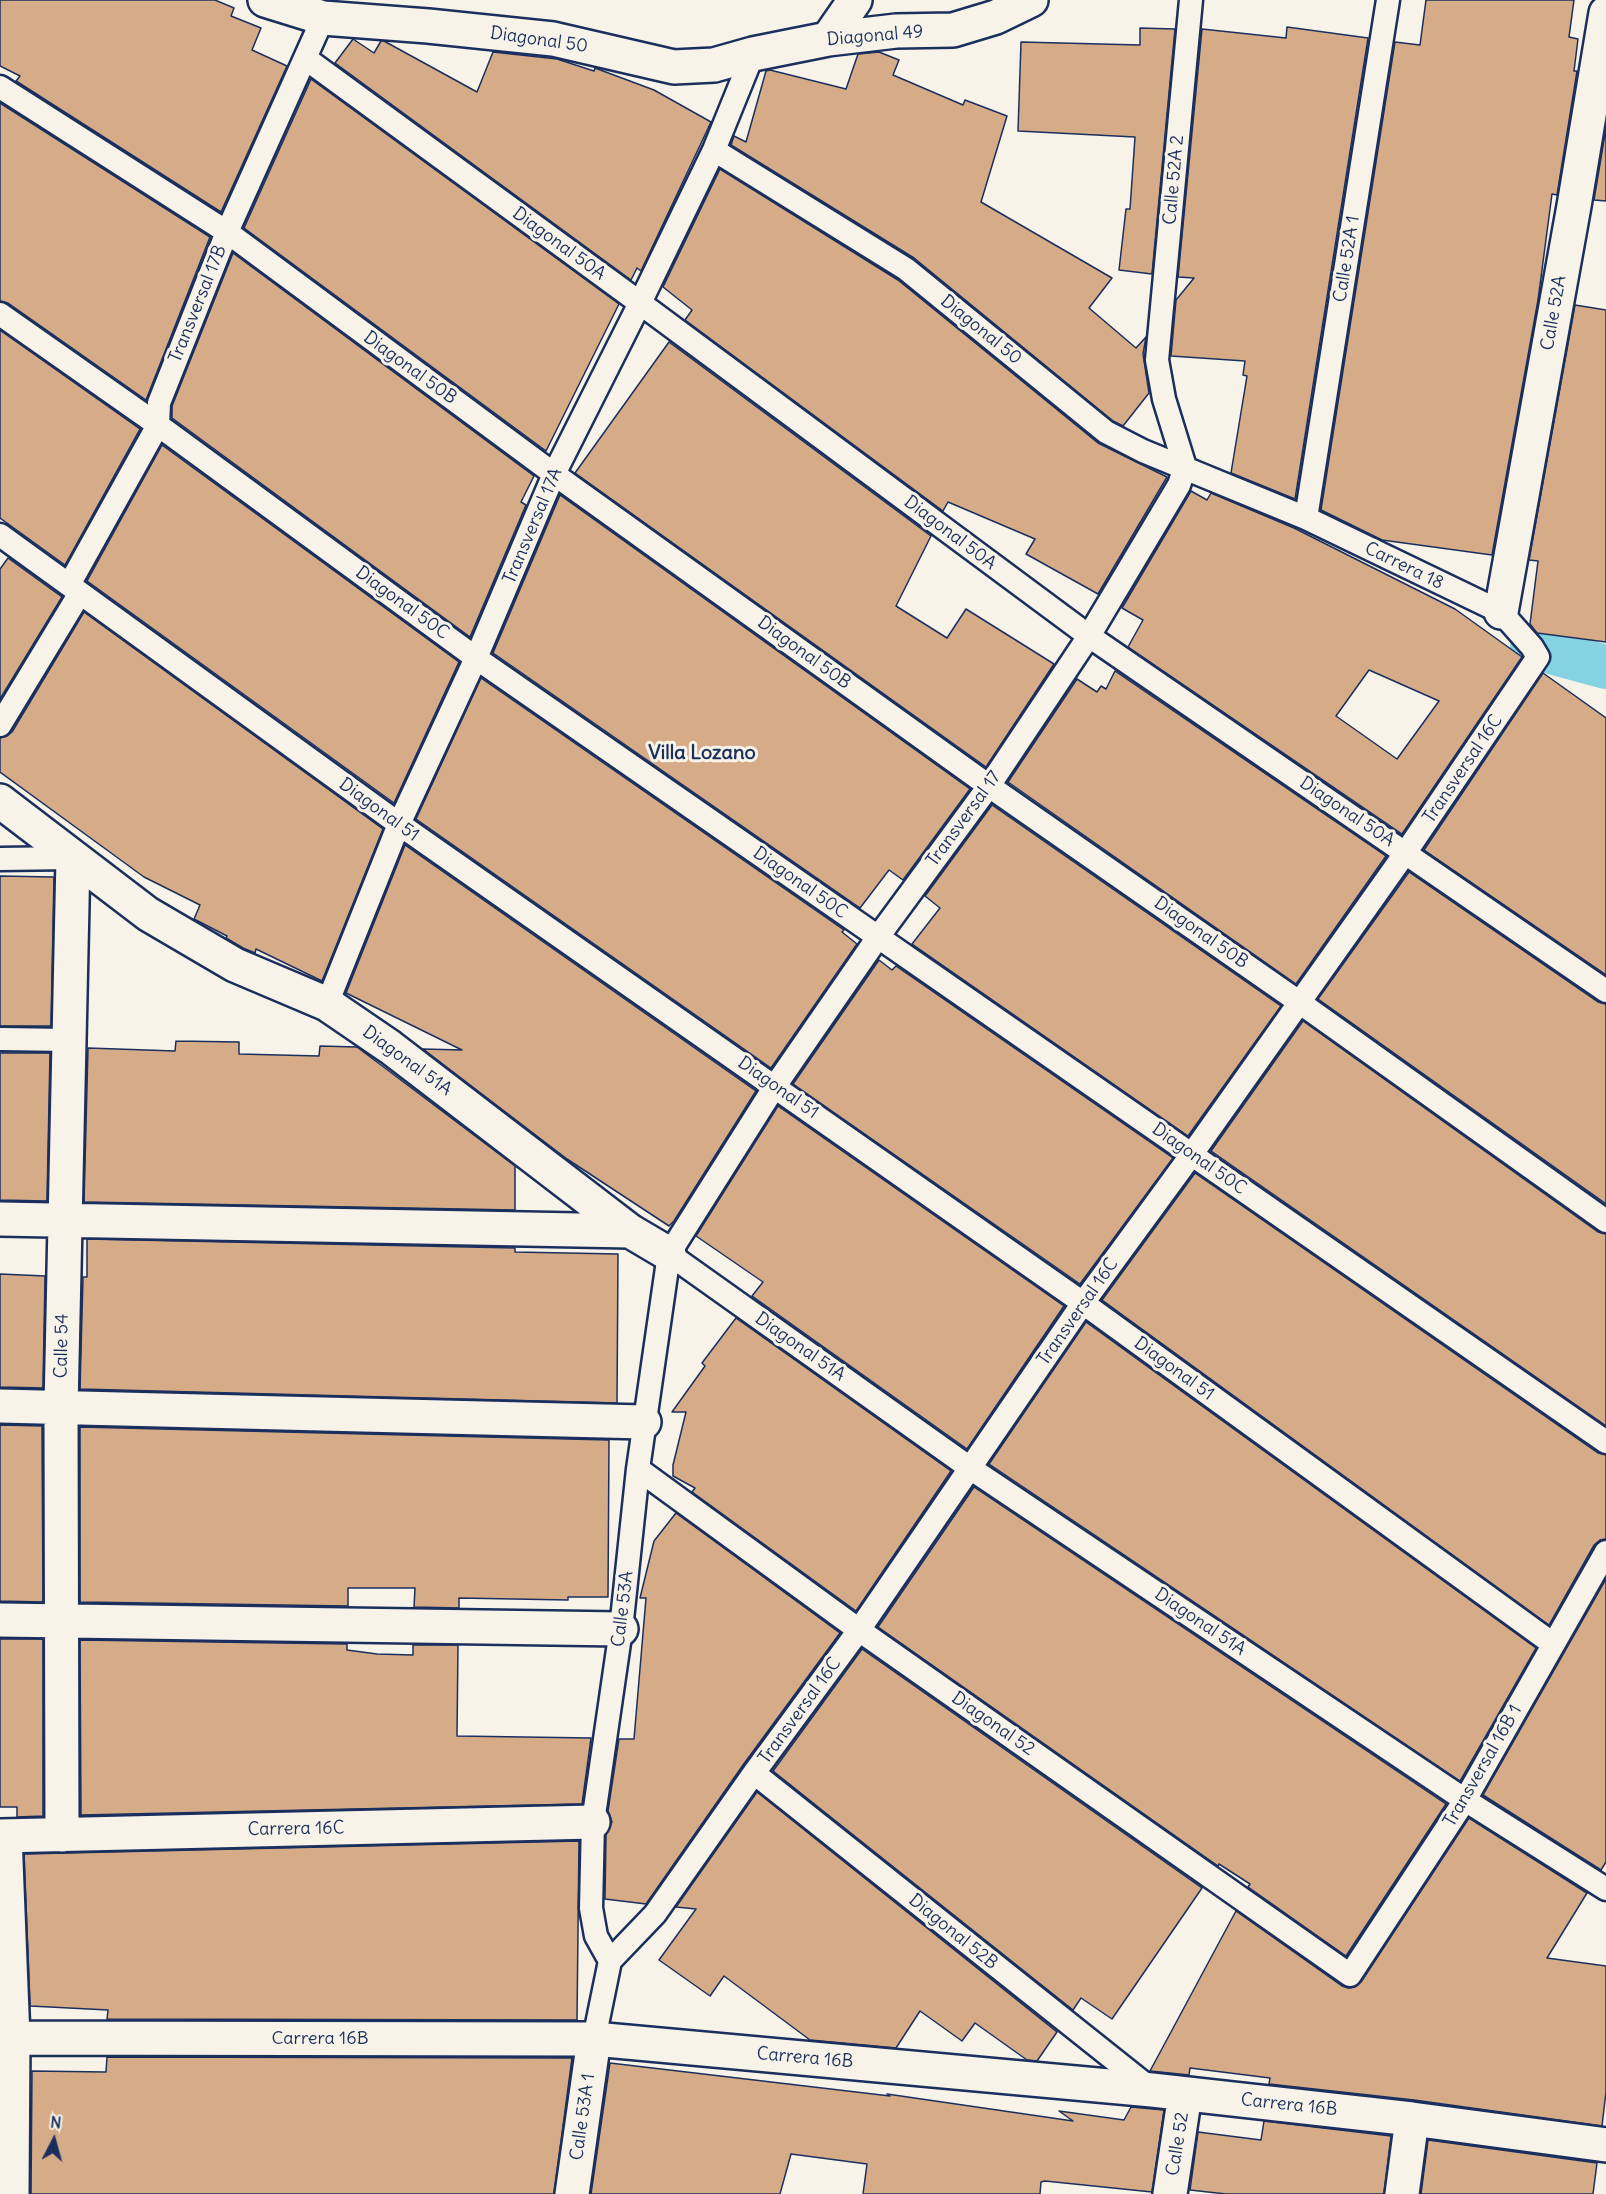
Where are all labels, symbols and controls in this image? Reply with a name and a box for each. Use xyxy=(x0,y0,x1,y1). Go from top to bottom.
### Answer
street label: Diagonal 49 xyxy=(826,21,924,51)
street label: Diagonal 50 xyxy=(489,22,589,58)
street label: Calle 52A 2 xyxy=(1159,134,1189,226)
street label: Diagonal 50A xyxy=(508,203,610,285)
street label: Calle 52A 1 xyxy=(1330,214,1364,304)
street label: Transversal 17B xyxy=(165,242,231,366)
street label: Calle 52A xyxy=(1537,274,1571,352)
street label: Diagonal 50 xyxy=(936,291,1026,369)
street label: Diagonal 50B xyxy=(359,327,461,409)
street label: Transversal 17A xyxy=(499,465,567,587)
street label: Diagonal 50A xyxy=(900,491,1000,575)
street label: Carrera 18 xyxy=(1361,538,1447,594)
street label: Diagonal 50C xyxy=(351,562,453,644)
street label: Diagonal 50B xyxy=(753,612,855,694)
street label: Transversal 16C xyxy=(1419,711,1507,827)
district label: Villa Lozano xyxy=(648,741,756,765)
street label: Transversal 17 xyxy=(922,767,1006,871)
street label: Diagonal 50A xyxy=(1295,772,1399,852)
street label: Diagonal 51 xyxy=(335,774,423,846)
street label: Diagonal 50C xyxy=(749,843,851,923)
street label: Diagonal 50B xyxy=(1150,893,1252,973)
street label: Diagonal 51A xyxy=(358,1021,456,1101)
street label: Diagonal 51 xyxy=(733,1052,823,1124)
street label: Diagonal 50C xyxy=(1148,1119,1250,1199)
street label: Transversal 16C xyxy=(1033,1254,1123,1370)
street label: Diagonal 51A xyxy=(751,1308,849,1386)
street label: Calle 54 xyxy=(51,1313,73,1379)
street label: Diagonal 51 xyxy=(1130,1333,1218,1405)
street label: Calle 53A xyxy=(608,1570,638,1648)
street label: Diagonal 51A xyxy=(1150,1584,1250,1660)
street label: Transversal 16C xyxy=(754,1654,846,1768)
street label: Diagonal 52 xyxy=(947,1688,1039,1760)
street label: Transversal 16B 1 xyxy=(1439,1701,1527,1831)
street label: Carrera 16C xyxy=(247,1817,345,1841)
street label: Diagonal 52B xyxy=(904,1890,1002,1974)
street label: Carrera 16B xyxy=(272,2028,368,2050)
street label: Carrera 16B xyxy=(756,2043,854,2073)
street label: Calle 53A 1 xyxy=(566,2072,600,2162)
street label: Carrera 16B xyxy=(1240,2089,1338,2121)
north arrow xyxy=(24,2110,84,2170)
street label: Calle 52 xyxy=(1162,2111,1194,2177)
text: N xyxy=(49,2112,62,2133)

